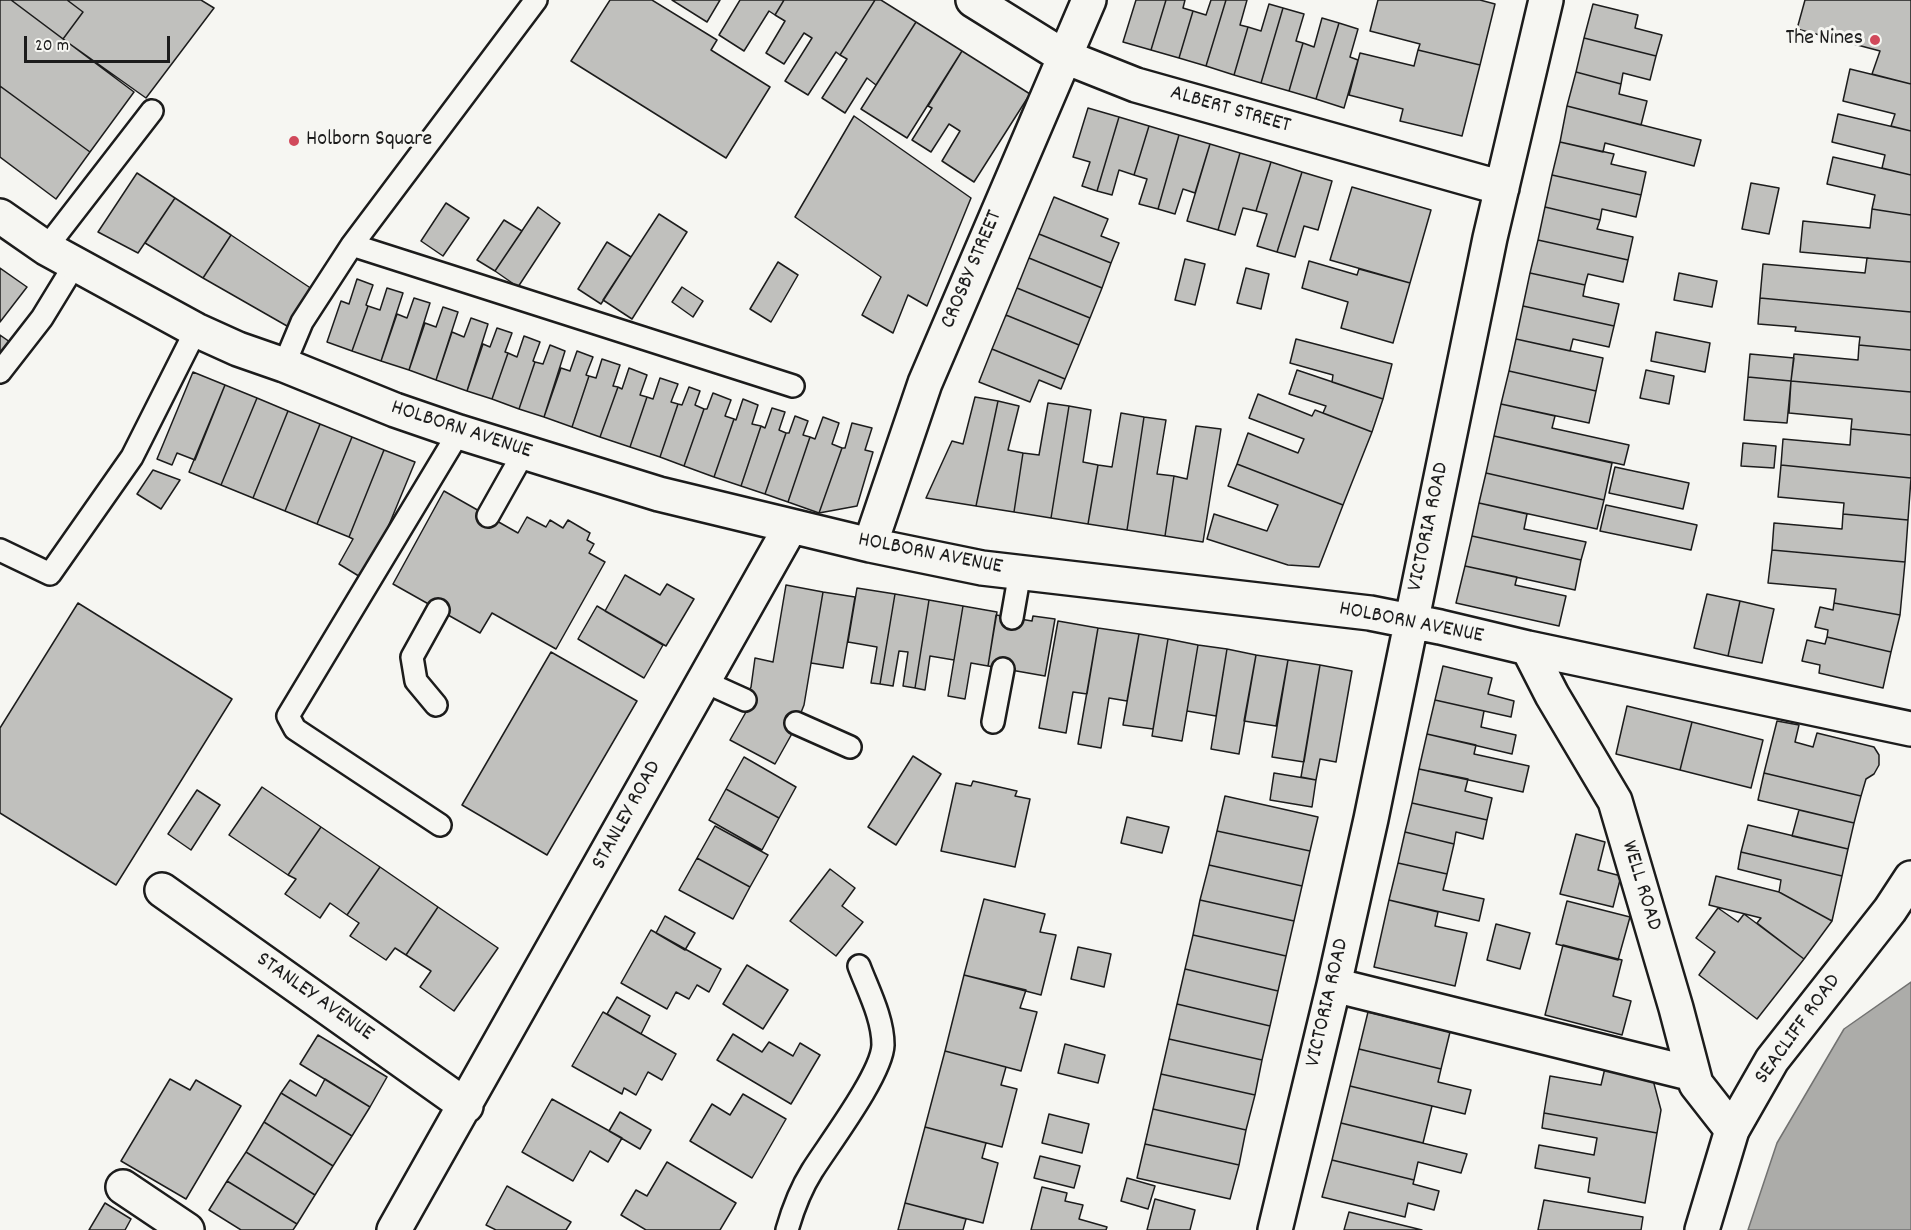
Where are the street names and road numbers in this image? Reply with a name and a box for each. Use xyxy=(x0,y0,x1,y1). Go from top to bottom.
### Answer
street label: ALBERT STREET xyxy=(1167,81,1293,141)
street label: CROSBY STREET xyxy=(936,207,1010,333)
street label: HOLBORN AVENUE xyxy=(387,396,535,466)
street label: VICTORIA ROAD xyxy=(1403,460,1457,594)
street label: HOLBORN AVENUE xyxy=(856,528,1004,582)
street label: HOLBORN AVENUE xyxy=(1337,597,1485,651)
street label: STANLEY ROAD xyxy=(587,757,669,875)
street label: WELL ROAD xyxy=(1614,838,1666,934)
street label: VICTORIA ROAD xyxy=(1301,936,1357,1070)
street label: STANLEY AVENUE xyxy=(250,948,378,1048)
street label: SEACLIFF ROAD xyxy=(1750,970,1848,1090)

